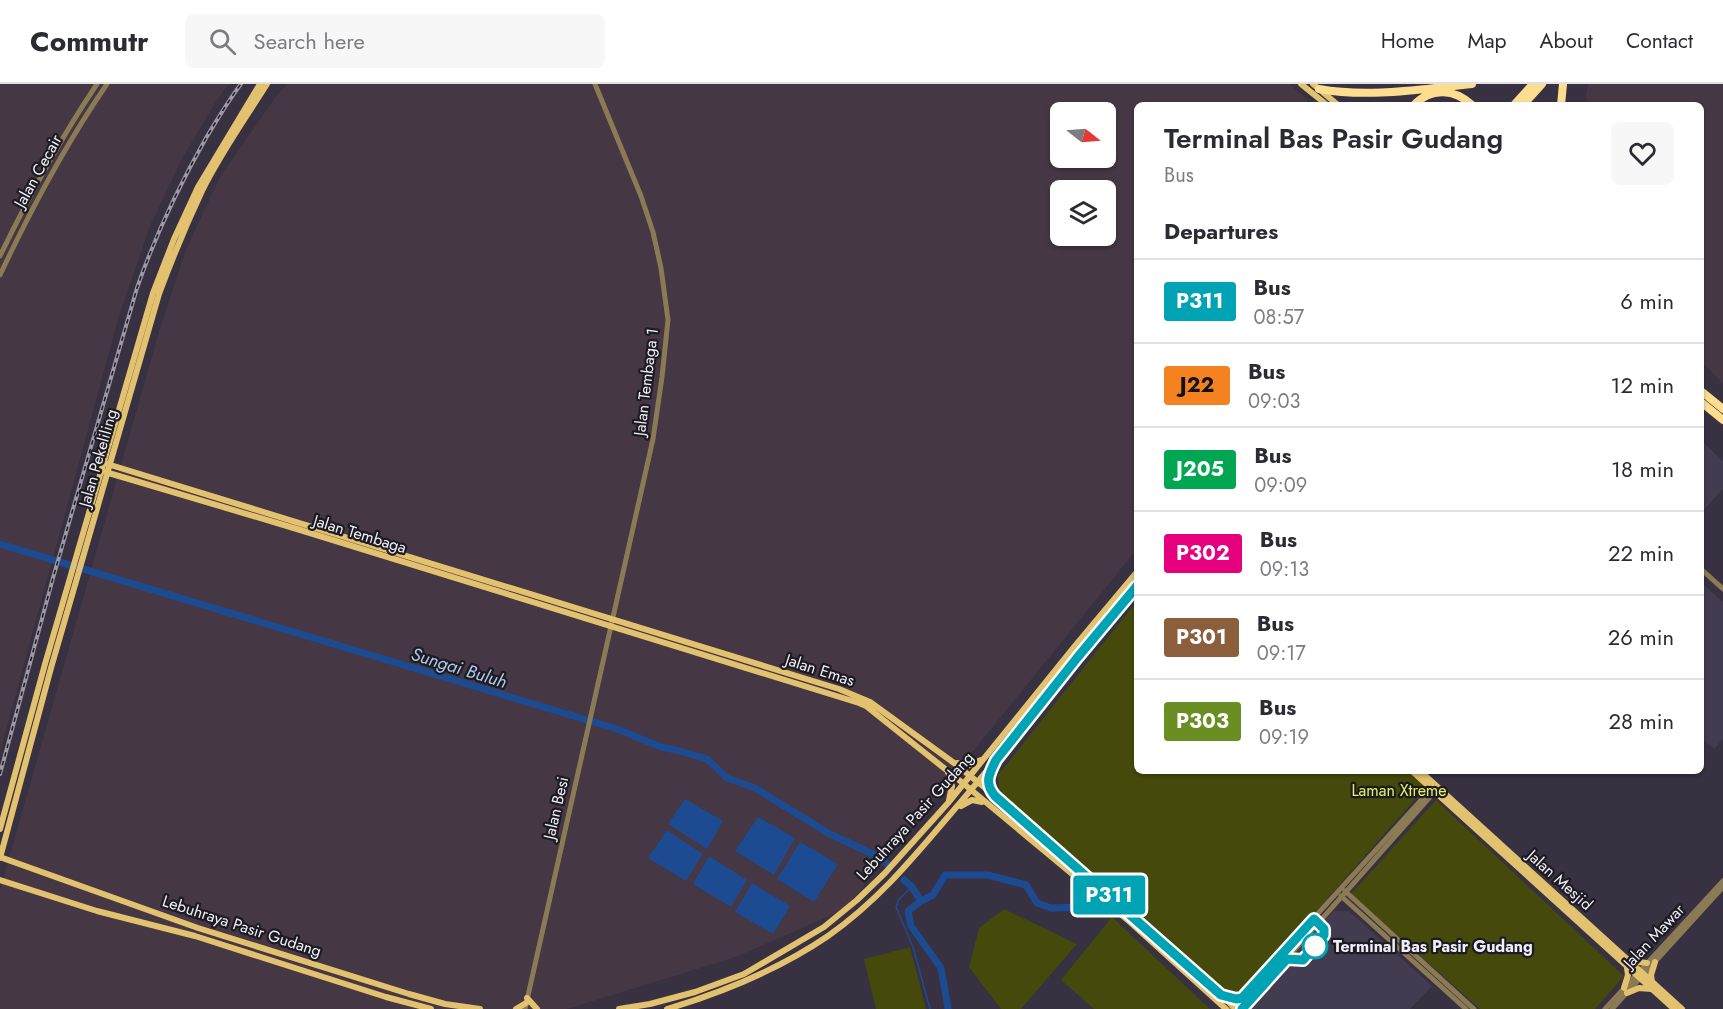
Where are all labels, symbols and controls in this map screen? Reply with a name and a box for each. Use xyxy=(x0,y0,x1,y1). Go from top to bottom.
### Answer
search box xyxy=(185,14,605,68)
text: Commutr xyxy=(30,21,149,62)
icon: search xyxy=(206,25,239,58)
text: Search here xyxy=(254,25,365,57)
text: Home xyxy=(1381,26,1434,56)
text: Map xyxy=(1467,26,1507,56)
text: About xyxy=(1540,26,1593,56)
text: Contact xyxy=(1626,26,1693,56)
north arrow xyxy=(1050,102,1116,168)
map controls xyxy=(1050,102,1116,246)
text: Terminal Bas Pasir Gudang xyxy=(1164,118,1503,159)
button: heart xyxy=(1611,122,1674,185)
street label: Jalan Cecair xyxy=(8,130,68,213)
text: Bus xyxy=(1164,161,1194,190)
button: layers xyxy=(1050,180,1116,246)
text: Departures xyxy=(1164,215,1278,247)
text: Bus xyxy=(1254,271,1291,303)
text: 6 min xyxy=(1620,285,1674,317)
text: P311 xyxy=(1176,286,1224,316)
text: 08:57 xyxy=(1254,303,1304,332)
street label: Jalan Tembaga 1 xyxy=(628,327,664,439)
text: Bus xyxy=(1248,355,1285,387)
text: 12 min xyxy=(1611,369,1674,401)
text: J22 xyxy=(1180,370,1214,400)
text: 09:03 xyxy=(1248,387,1300,416)
street label: Jalan Pekeliling xyxy=(72,406,123,512)
text: Bus xyxy=(1254,439,1291,471)
text: 18 min xyxy=(1611,453,1674,485)
text: J205 xyxy=(1176,454,1224,484)
text: 09:09 xyxy=(1254,471,1307,500)
street label: Jalan Tembaga xyxy=(309,508,409,559)
text: Bus xyxy=(1260,523,1297,555)
text: 22 min xyxy=(1608,537,1674,569)
text: P302 xyxy=(1176,538,1230,568)
text: 09:13 xyxy=(1260,555,1309,584)
text: Bus xyxy=(1257,607,1294,639)
text: 26 min xyxy=(1608,621,1674,653)
text: P301 xyxy=(1176,622,1227,652)
text: 09:17 xyxy=(1257,639,1306,668)
water label: Sungai Buluh xyxy=(408,641,510,695)
street label: Jalan Emas xyxy=(781,647,858,692)
text: Bus xyxy=(1259,691,1296,723)
text: 28 min xyxy=(1608,705,1674,737)
text: P303 xyxy=(1176,706,1229,736)
text: 09:19 xyxy=(1259,723,1309,752)
street label: Lebuhraya Pasir Gudang xyxy=(851,747,979,885)
street label: Jalan Besi xyxy=(537,774,574,844)
park label: Laman Xtreme xyxy=(1351,779,1447,802)
street label: Jalan Mesjid xyxy=(1521,843,1598,916)
line badge: P311 xyxy=(1067,876,1151,914)
text: P311 xyxy=(1085,880,1133,910)
street label: Lebuhraya Pasir Gudang xyxy=(159,889,325,963)
street label: Jalan Mawar xyxy=(1617,898,1690,975)
marker: Terminal Bas Pasir Gudang xyxy=(1302,933,1328,959)
place label: Terminal Bas Pasir Gudang xyxy=(1333,935,1533,958)

